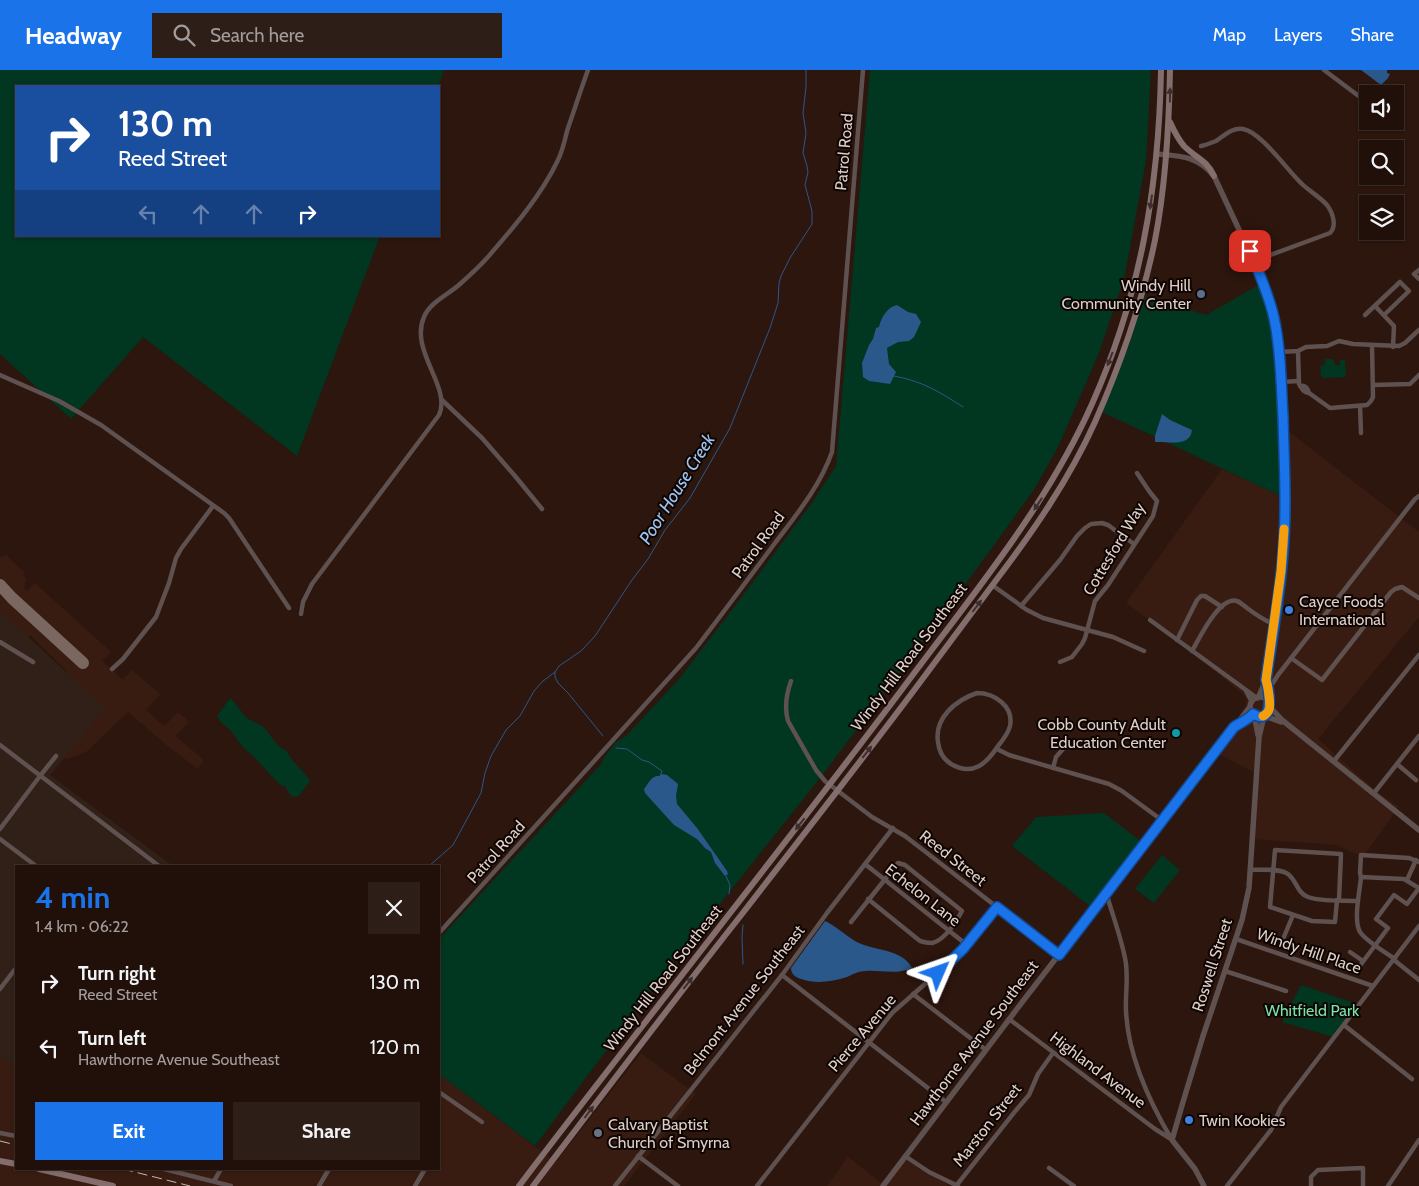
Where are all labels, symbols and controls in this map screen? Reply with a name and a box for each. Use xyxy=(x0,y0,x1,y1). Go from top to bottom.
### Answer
search box xyxy=(152,13,502,58)
text: Headway xyxy=(25,21,122,50)
icon: search xyxy=(170,21,198,49)
text: Search here xyxy=(210,24,304,47)
text: Map xyxy=(1213,24,1246,46)
text: Layers xyxy=(1274,24,1323,46)
text: Share xyxy=(1351,24,1394,46)
map controls xyxy=(1359,85,1404,240)
button: sound xyxy=(1359,85,1404,130)
one-way arrow xyxy=(1166,87,1174,103)
text: 130 m xyxy=(118,102,213,145)
icon: right xyxy=(35,105,100,170)
street label: Patrol Road xyxy=(831,113,857,191)
button: search xyxy=(1359,140,1404,185)
text: Reed Street xyxy=(118,145,227,172)
one-way arrow xyxy=(1147,194,1155,210)
button: layers xyxy=(1359,195,1404,240)
icon: left xyxy=(134,200,162,228)
icon: ahead xyxy=(187,200,215,228)
icon: ahead xyxy=(240,200,268,228)
icon: right xyxy=(293,200,321,228)
pin xyxy=(1229,230,1271,272)
icon: arrive xyxy=(1236,237,1264,265)
place label: Windy Hill Community Center xyxy=(1061,276,1192,313)
marker: Windy Hill Community Center xyxy=(1195,288,1207,300)
one-way arrow xyxy=(1106,352,1114,366)
water label: Poor House Creek xyxy=(634,429,720,548)
one-way arrow xyxy=(1033,497,1043,511)
street label: Cottesford Way xyxy=(1079,499,1149,599)
street label: Patrol Road xyxy=(728,508,788,582)
street label: Windy Hill Road Southeast xyxy=(847,579,971,735)
place label: Cayce Foods International xyxy=(1299,592,1385,629)
one-way arrow xyxy=(971,600,982,613)
marker: Cayce Foods International xyxy=(1283,604,1295,616)
place label: Cobb County Adult Education Center xyxy=(1037,715,1167,752)
marker: Cobb County Adult Education Center xyxy=(1170,727,1182,739)
one-way arrow xyxy=(862,746,873,759)
street label: Patrol Road xyxy=(463,817,529,887)
one-way arrow xyxy=(794,817,805,830)
street label: Reed Street xyxy=(916,826,991,890)
street label: Echelon Lane xyxy=(881,860,965,930)
text: 4 min xyxy=(35,879,110,916)
button: close xyxy=(368,882,420,934)
street label: Windy Hill Road Southeast xyxy=(600,901,726,1055)
street label: Roswell Street xyxy=(1188,915,1236,1014)
text: 1.4 km · 06:22 xyxy=(35,917,129,936)
street label: Belmont Avenue Southeast xyxy=(680,921,809,1079)
street label: Windy Hill Place xyxy=(1254,924,1364,978)
position arrow xyxy=(911,946,963,998)
street label: Hawthorne Avenue Southeast xyxy=(906,956,1043,1129)
text: Turn right xyxy=(78,962,156,985)
icon: right xyxy=(35,969,63,997)
text: 130 m xyxy=(369,971,420,994)
one-way arrow xyxy=(683,976,693,990)
text: Reed Street xyxy=(78,985,157,1004)
street label: Pierce Avenue xyxy=(824,990,900,1076)
park label: Whitfield Park xyxy=(1265,1001,1360,1020)
text: Turn left xyxy=(78,1027,146,1050)
street label: Highland Avenue xyxy=(1046,1028,1150,1112)
icon: left xyxy=(35,1034,63,1062)
text: 120 m xyxy=(370,1036,420,1059)
text: Hawthorne Avenue Southeast xyxy=(78,1050,280,1069)
street label: Marston Street xyxy=(949,1079,1026,1170)
button: Exit xyxy=(35,1102,223,1160)
button: Share xyxy=(233,1102,420,1160)
one-way arrow xyxy=(584,1105,594,1119)
place label: Twin Kookies xyxy=(1199,1111,1286,1130)
marker: Twin Kookies xyxy=(1183,1114,1195,1126)
place label: Calvary Baptist Church of Smyrna xyxy=(608,1115,730,1152)
marker: Calvary Baptist Church of Smyrna xyxy=(592,1127,604,1139)

